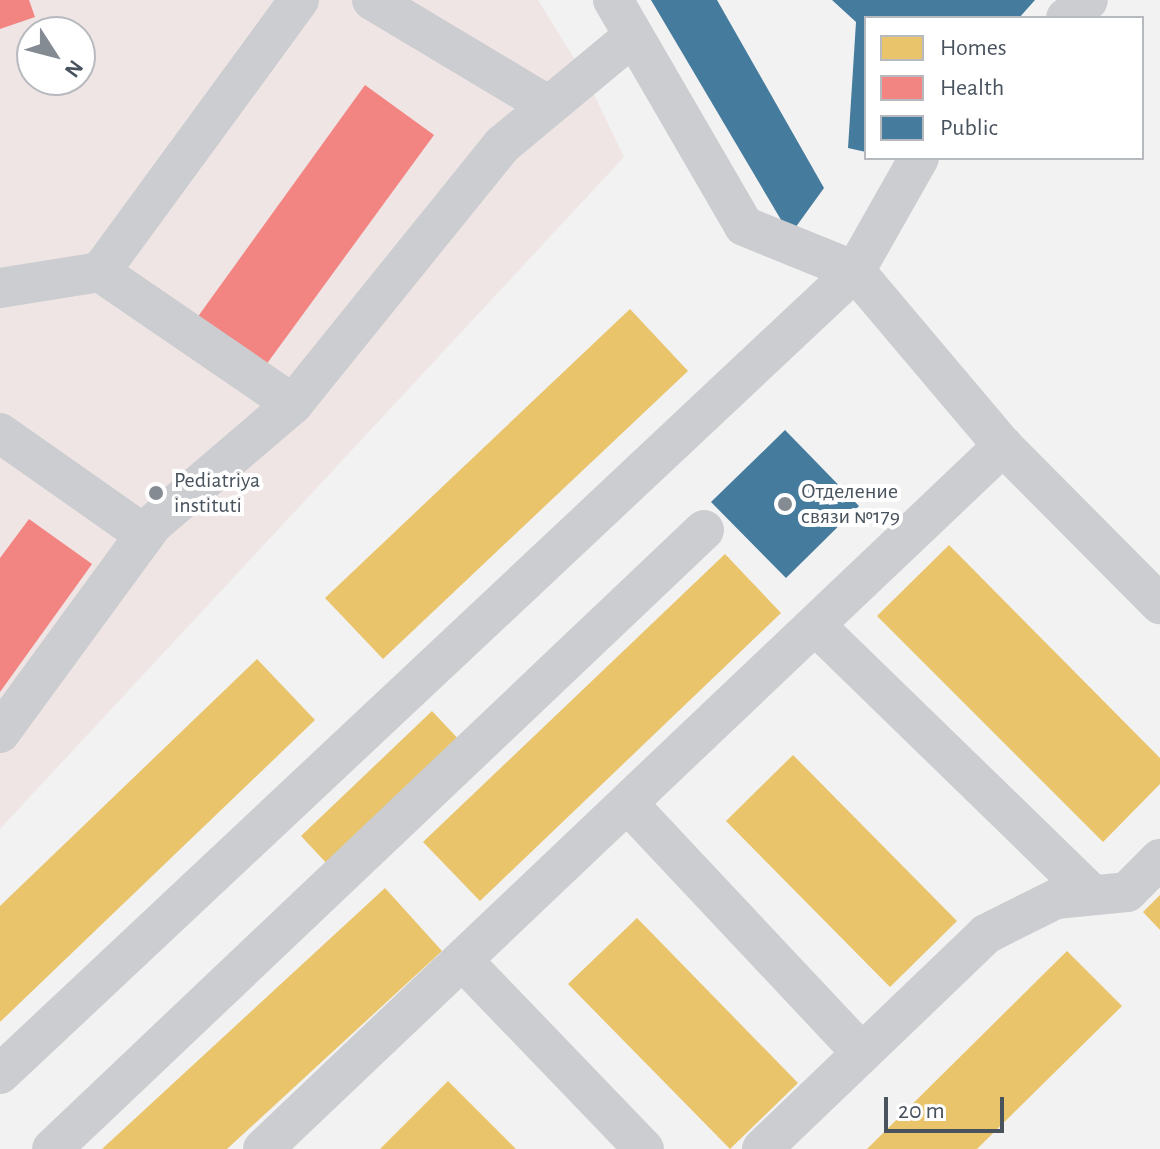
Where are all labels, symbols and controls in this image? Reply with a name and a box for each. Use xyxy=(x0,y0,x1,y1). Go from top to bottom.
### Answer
north arrow xyxy=(16,16,96,96)
legend xyxy=(864,16,1144,160)
text: Homes xyxy=(940,36,1007,60)
text: N xyxy=(60,56,87,82)
text: Health xyxy=(940,76,1004,100)
text: Public xyxy=(940,116,998,140)
place label: Pediatriya instituti xyxy=(174,467,260,518)
place label: Отделение связи №179 xyxy=(801,478,900,530)
marker: Pediatriya instituti xyxy=(145,482,167,504)
marker: Отделение связи №179 xyxy=(776,495,794,513)
scale bar xyxy=(888,1081,1008,1131)
text: 20 m xyxy=(898,1099,945,1123)

